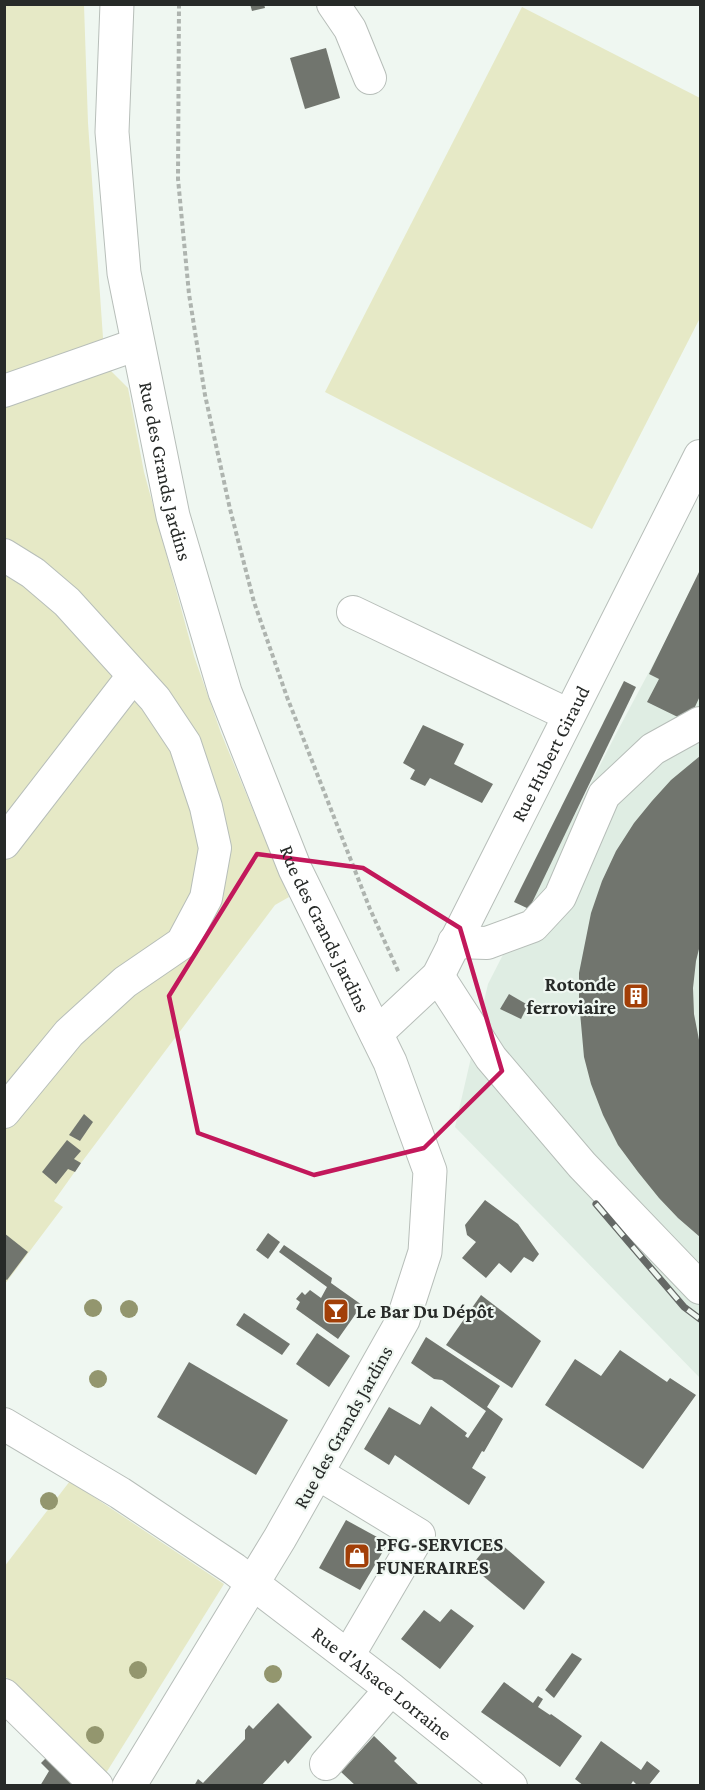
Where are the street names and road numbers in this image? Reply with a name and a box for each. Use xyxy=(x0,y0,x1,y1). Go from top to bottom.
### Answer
street label: Rue des Grands Jardins xyxy=(135,380,197,563)
street label: Rue Hubert Giraud xyxy=(507,682,594,825)
street label: Rue des Grands Jardins xyxy=(276,842,375,1016)
street label: Rue des Grands Jardins xyxy=(289,1342,398,1513)
street label: Rue d'Alsace Lorraine xyxy=(308,1622,456,1745)

